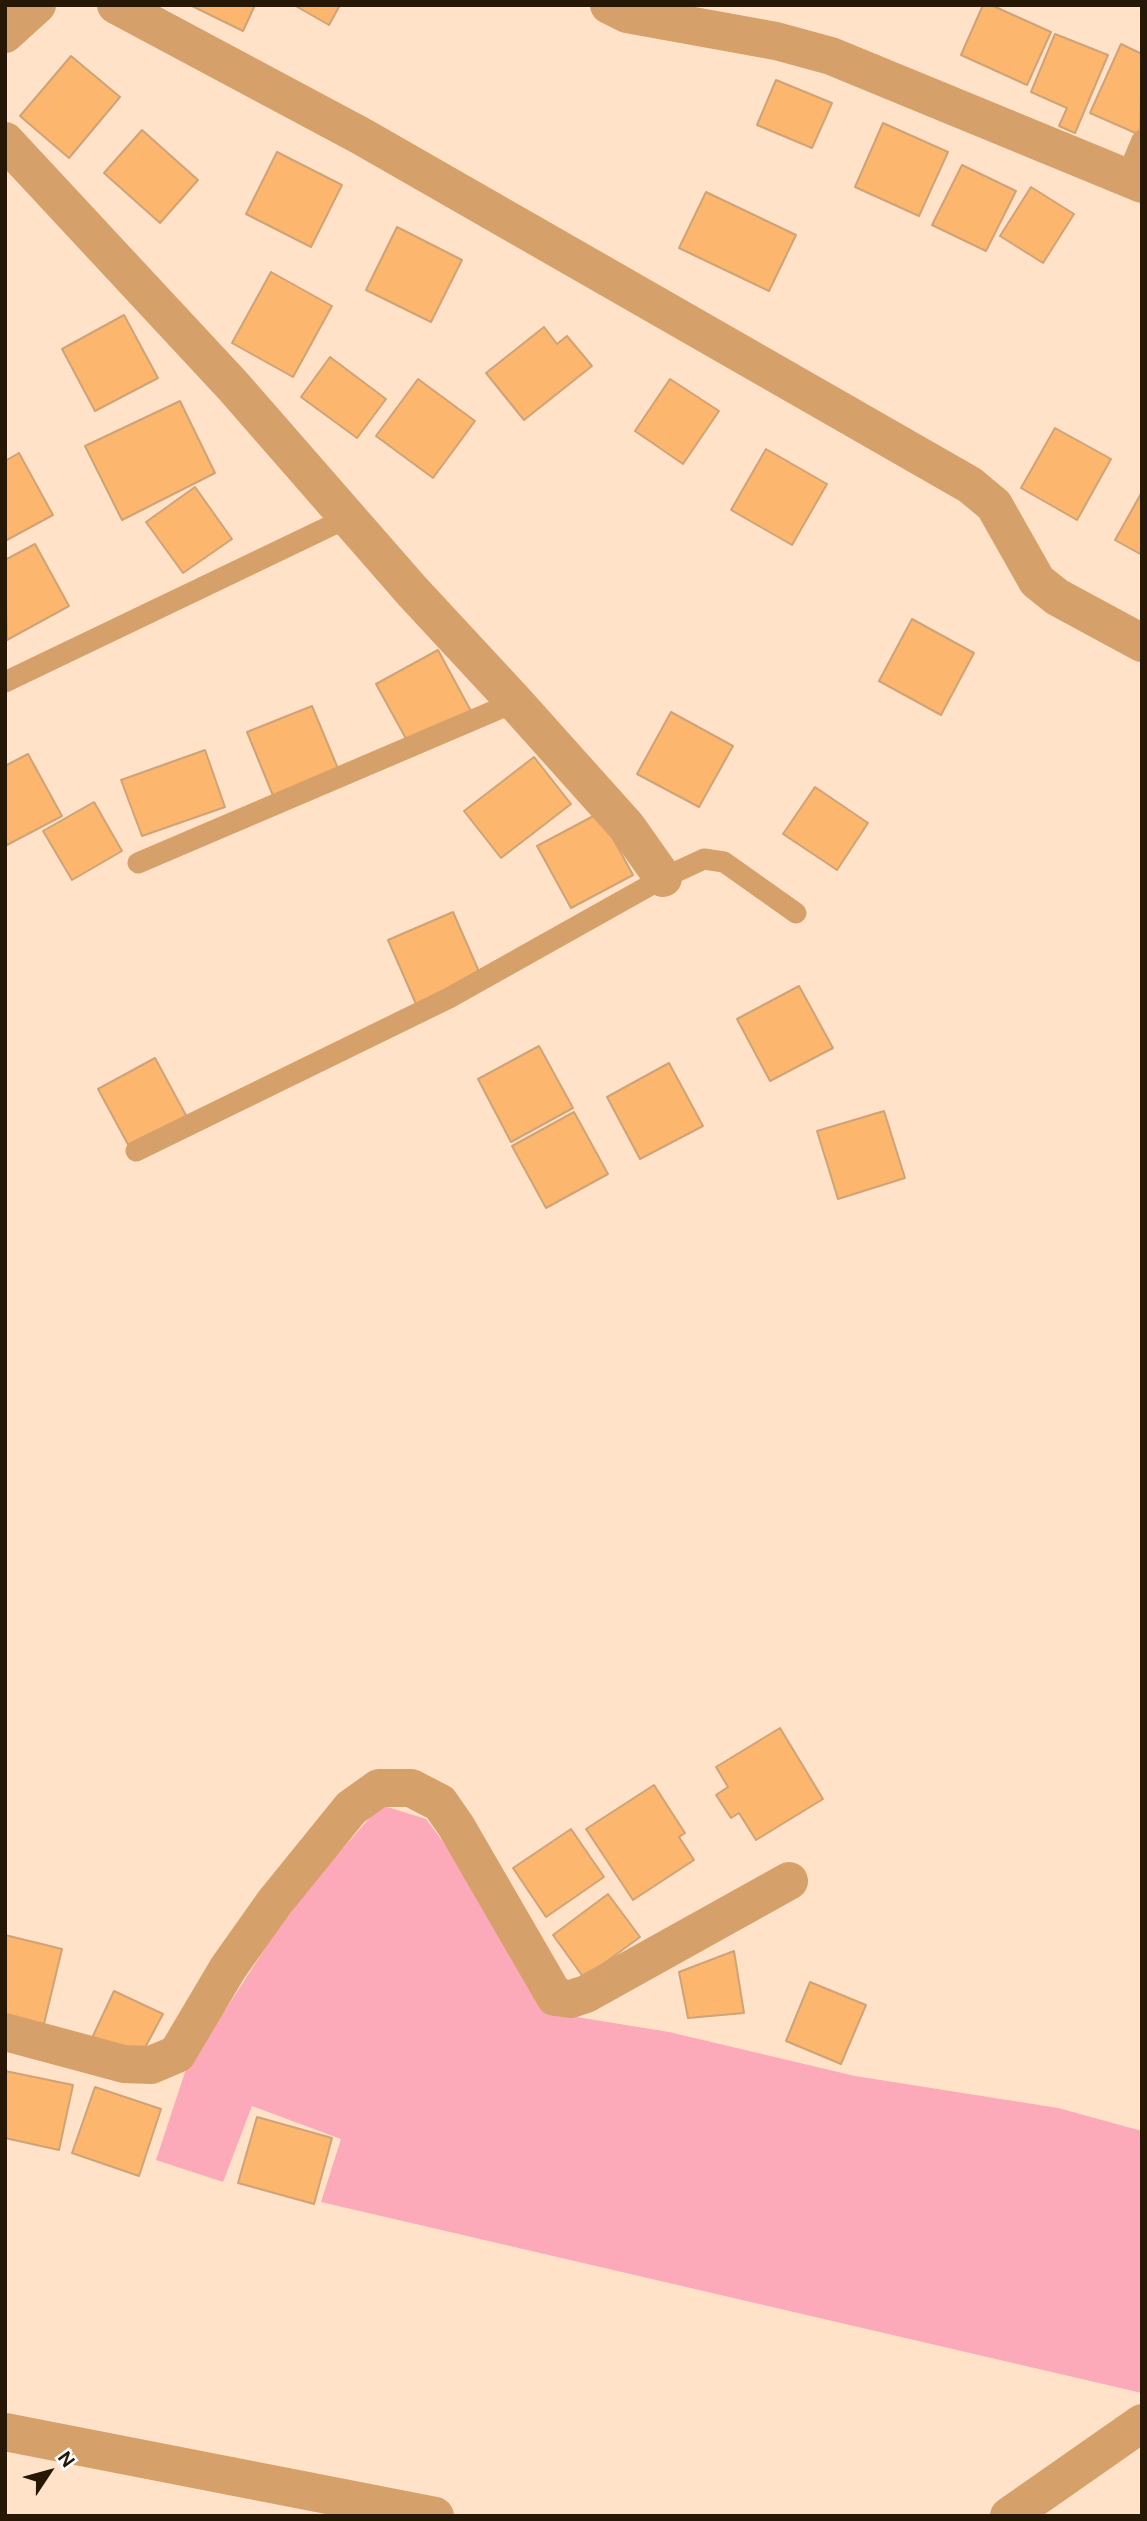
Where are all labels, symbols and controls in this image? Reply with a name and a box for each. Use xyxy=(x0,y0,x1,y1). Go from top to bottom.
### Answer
north arrow xyxy=(14,2437,84,2507)
text: N xyxy=(52,2446,81,2472)

